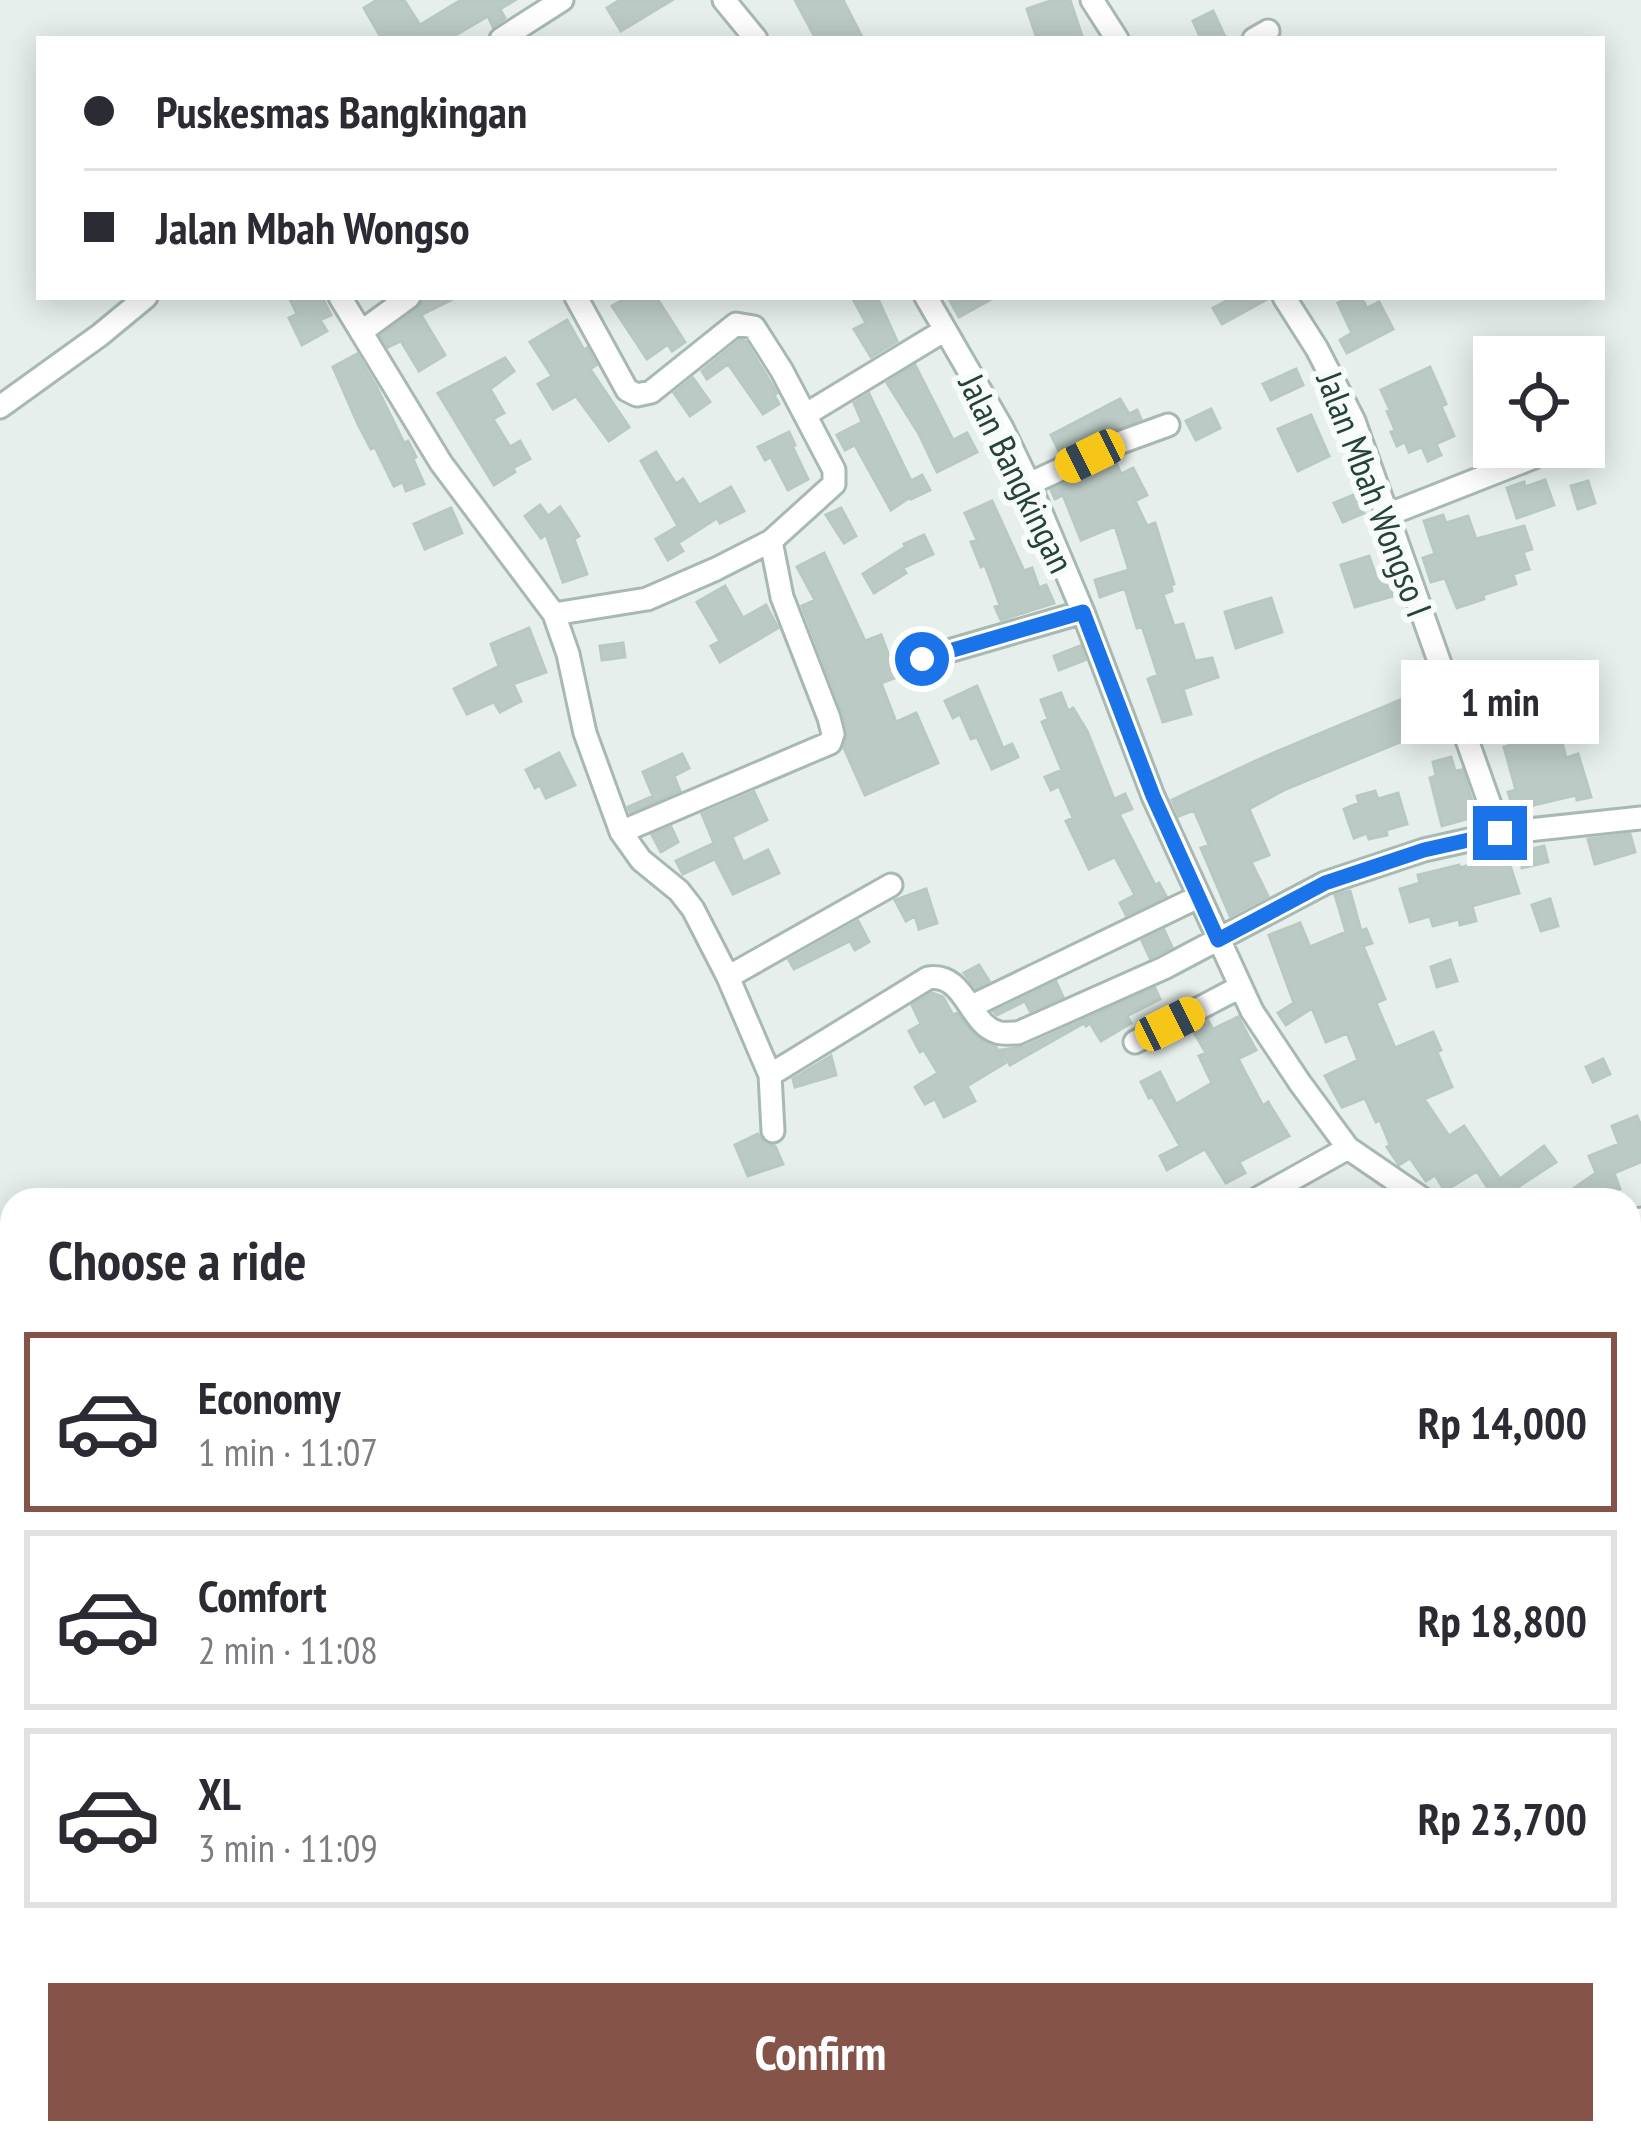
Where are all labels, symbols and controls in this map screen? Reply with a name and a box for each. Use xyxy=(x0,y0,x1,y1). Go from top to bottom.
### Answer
text: Puskesmas Bangkingan xyxy=(156,82,527,140)
text: Jalan Mbah Wongso xyxy=(156,198,470,256)
map controls xyxy=(1473,336,1605,468)
button: locate xyxy=(1473,336,1605,468)
street label: Jalan Mbah Wongso I xyxy=(1306,364,1443,623)
street label: Jalan Bangkingan xyxy=(948,365,1085,580)
car xyxy=(1050,424,1130,488)
route start xyxy=(895,632,949,686)
callout: 1 min xyxy=(1401,659,1599,743)
text: 1 min xyxy=(1461,676,1539,727)
route end xyxy=(1473,806,1527,860)
car xyxy=(1130,992,1210,1056)
text: Choose a ride xyxy=(48,1225,307,1295)
icon: car xyxy=(54,1368,162,1476)
text: Economy xyxy=(198,1368,341,1426)
text: Rp 14,000 xyxy=(1418,1393,1587,1451)
text: 1 min · 11:07 xyxy=(198,1426,378,1477)
icon: car xyxy=(54,1566,162,1674)
text: Comfort xyxy=(198,1566,327,1624)
text: Rp 18,800 xyxy=(1418,1591,1587,1649)
text: 2 min · 11:08 xyxy=(198,1624,378,1675)
icon: car xyxy=(54,1764,162,1872)
text: XL xyxy=(198,1764,241,1822)
text: Rp 23,700 xyxy=(1418,1789,1587,1847)
text: 3 min · 11:09 xyxy=(198,1822,378,1873)
button: Confirm xyxy=(48,1983,1593,2121)

